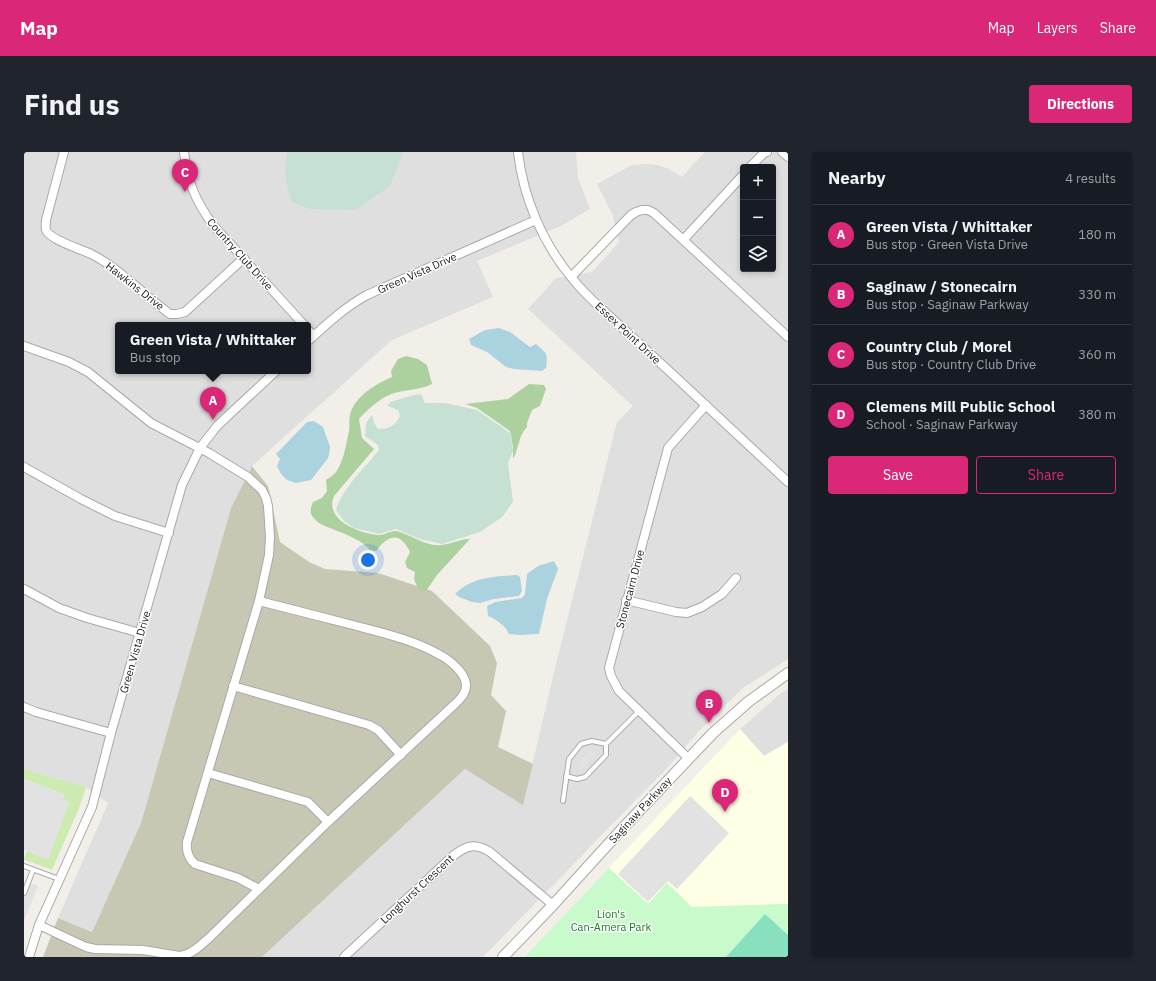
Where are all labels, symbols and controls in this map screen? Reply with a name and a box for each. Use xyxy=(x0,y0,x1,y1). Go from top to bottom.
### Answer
text: Map xyxy=(20,16,58,40)
text: Map xyxy=(988,19,1015,37)
text: Layers xyxy=(1037,19,1078,37)
text: Share xyxy=(1100,19,1136,37)
button: Directions xyxy=(1029,85,1132,123)
text: Find us xyxy=(24,86,120,123)
pin: C xyxy=(172,159,198,192)
map controls xyxy=(740,164,776,272)
button: + xyxy=(740,164,776,200)
text: Nearby xyxy=(828,167,886,189)
text: 4 results xyxy=(1065,170,1116,187)
button: − xyxy=(740,200,776,236)
street label: Country Club Drive xyxy=(204,215,276,293)
text: Green Vista / Whittaker xyxy=(866,217,1032,236)
text: A xyxy=(837,226,845,243)
text: 180 m xyxy=(1078,226,1116,243)
button: layers xyxy=(740,236,776,272)
text: Bus stop · Green Vista Drive xyxy=(866,236,1028,253)
street label: Green Vista Drive xyxy=(375,249,459,297)
street label: Hawkins Drive xyxy=(103,259,167,313)
text: Saginaw / Stonecairn xyxy=(866,277,1017,296)
text: B xyxy=(837,286,845,303)
text: 330 m xyxy=(1078,286,1116,303)
text: Bus stop · Saginaw Parkway xyxy=(866,296,1029,313)
street label: Essex Point Drive xyxy=(592,299,664,367)
popup xyxy=(115,322,311,374)
text: Green Vista / Whittaker xyxy=(130,330,296,349)
text: Country Club / Morel xyxy=(866,337,1012,356)
text: C xyxy=(837,346,845,363)
text: 360 m xyxy=(1078,346,1116,363)
text: Bus stop xyxy=(130,349,181,366)
text: Bus stop · Country Club Drive xyxy=(866,356,1036,373)
pin: A xyxy=(200,387,226,420)
text: Clemens Mill Public School xyxy=(866,397,1055,416)
text: D xyxy=(836,406,846,423)
text: 380 m xyxy=(1078,406,1116,423)
text: School · Saginaw Parkway xyxy=(866,416,1017,433)
button: Save xyxy=(828,456,968,494)
button: Share xyxy=(976,456,1116,494)
street label: Stonecairn Drive xyxy=(613,548,647,630)
your location xyxy=(358,550,378,570)
street label: Green Vista Drive xyxy=(117,609,153,695)
pin: B xyxy=(696,690,722,723)
street label: Saginaw Parkway xyxy=(606,773,675,846)
pin: D xyxy=(712,779,738,812)
street label: Longhurst Crescent xyxy=(377,851,457,927)
park label: Lion's Can-Amera Park xyxy=(571,907,651,934)

